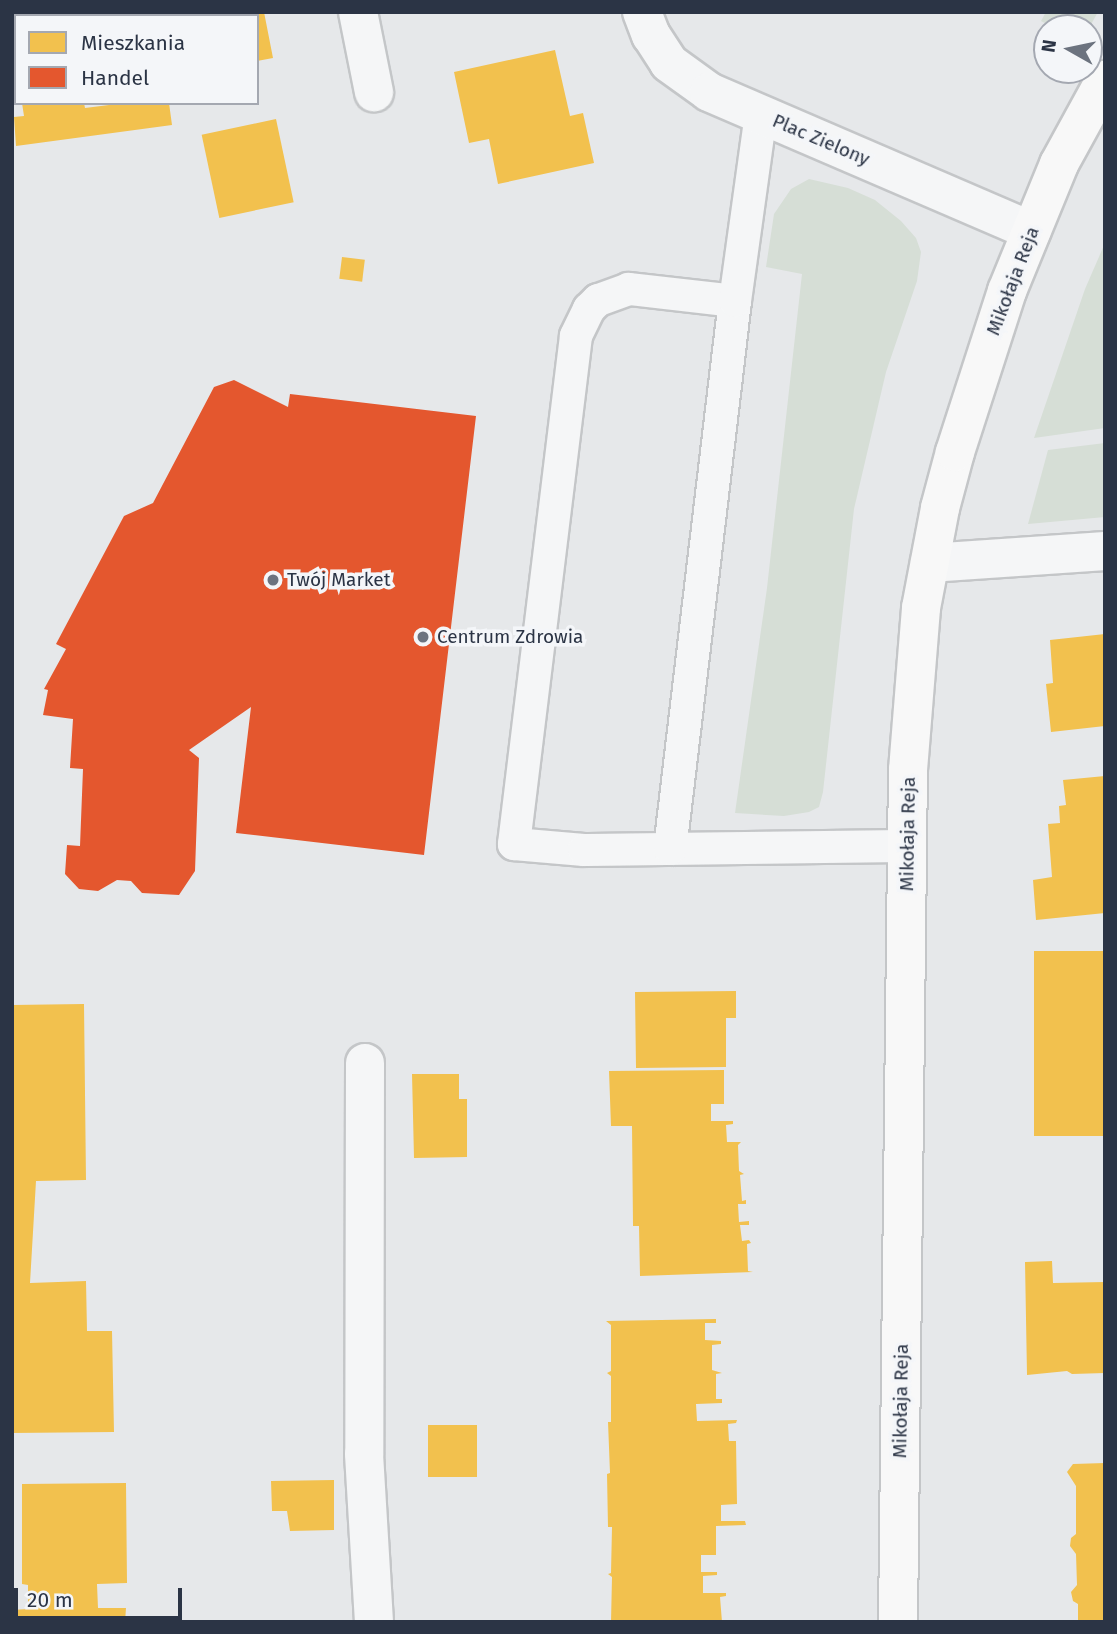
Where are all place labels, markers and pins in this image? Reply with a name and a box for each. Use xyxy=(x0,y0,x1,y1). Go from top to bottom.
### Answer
place label: Twój Market xyxy=(287,569,391,591)
marker: Twój Market xyxy=(265,572,281,588)
place label: Centrum Zdrowia xyxy=(437,626,583,648)
marker: Centrum Zdrowia xyxy=(415,629,431,645)

